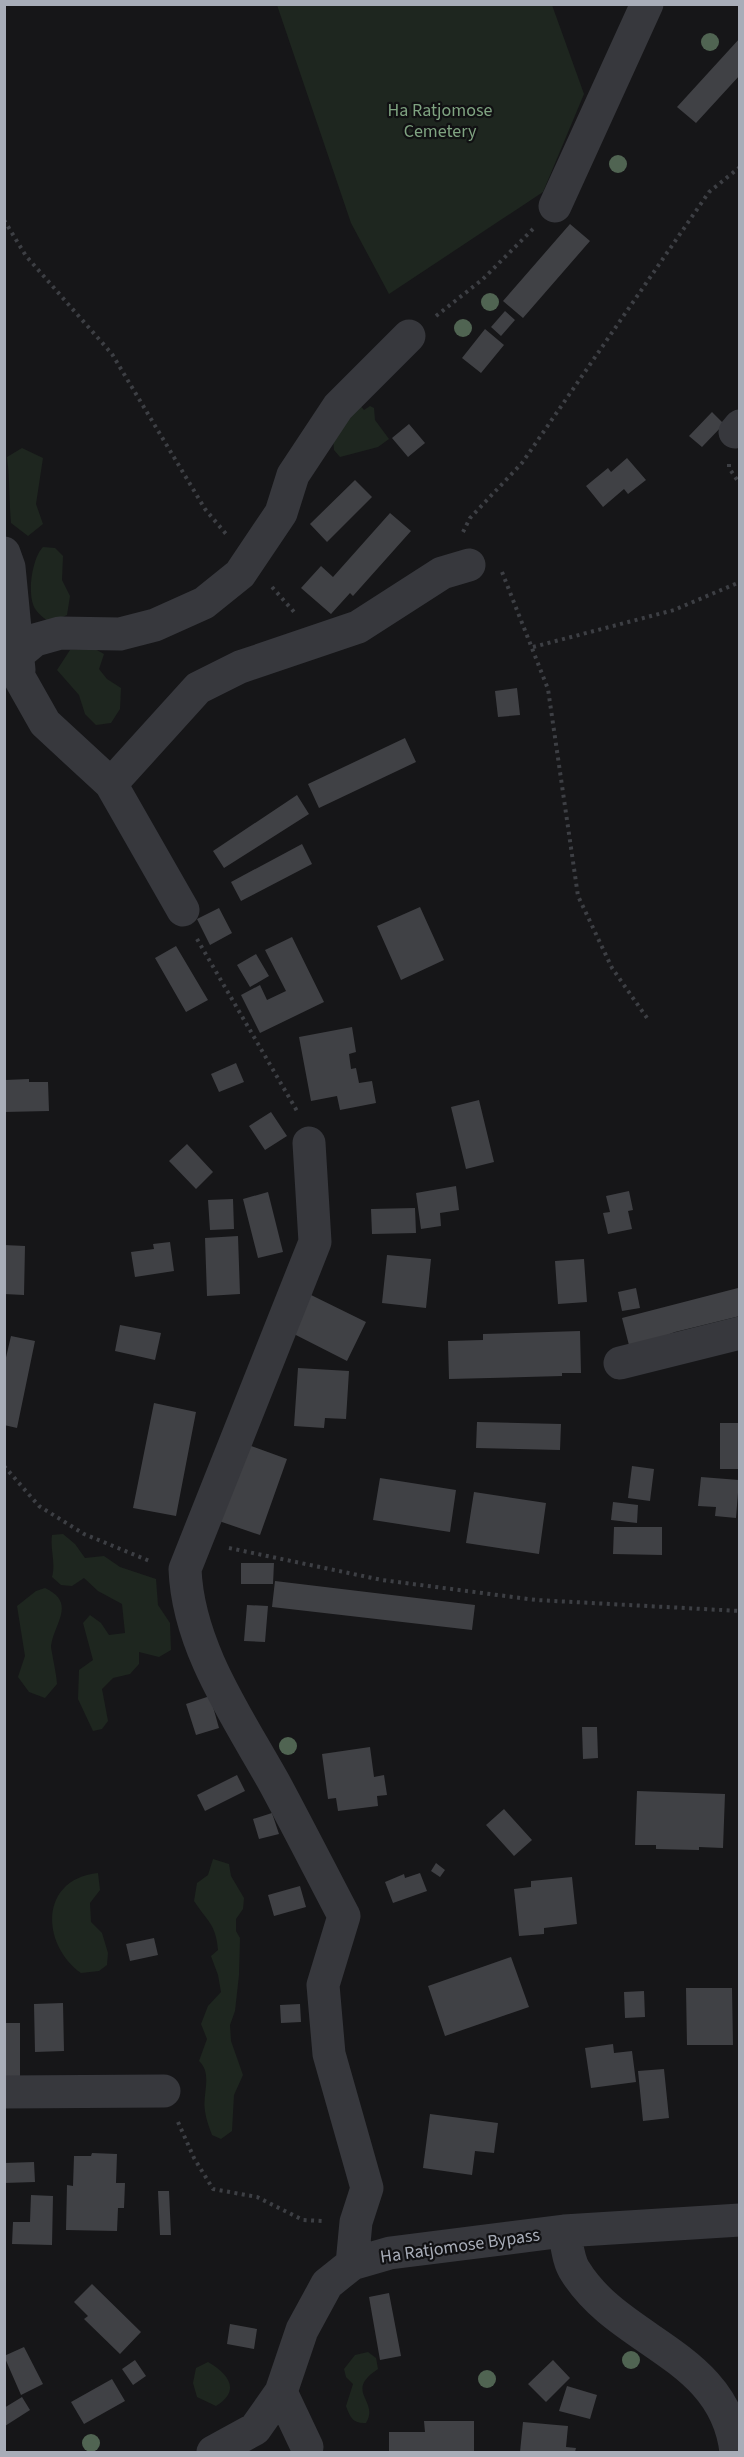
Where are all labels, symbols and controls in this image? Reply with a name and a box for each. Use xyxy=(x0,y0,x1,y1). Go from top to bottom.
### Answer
park label: Ha Ratjomose Cemetery xyxy=(388,98,492,144)
street label: Ha Ratjomose Bypass xyxy=(379,2222,541,2270)

